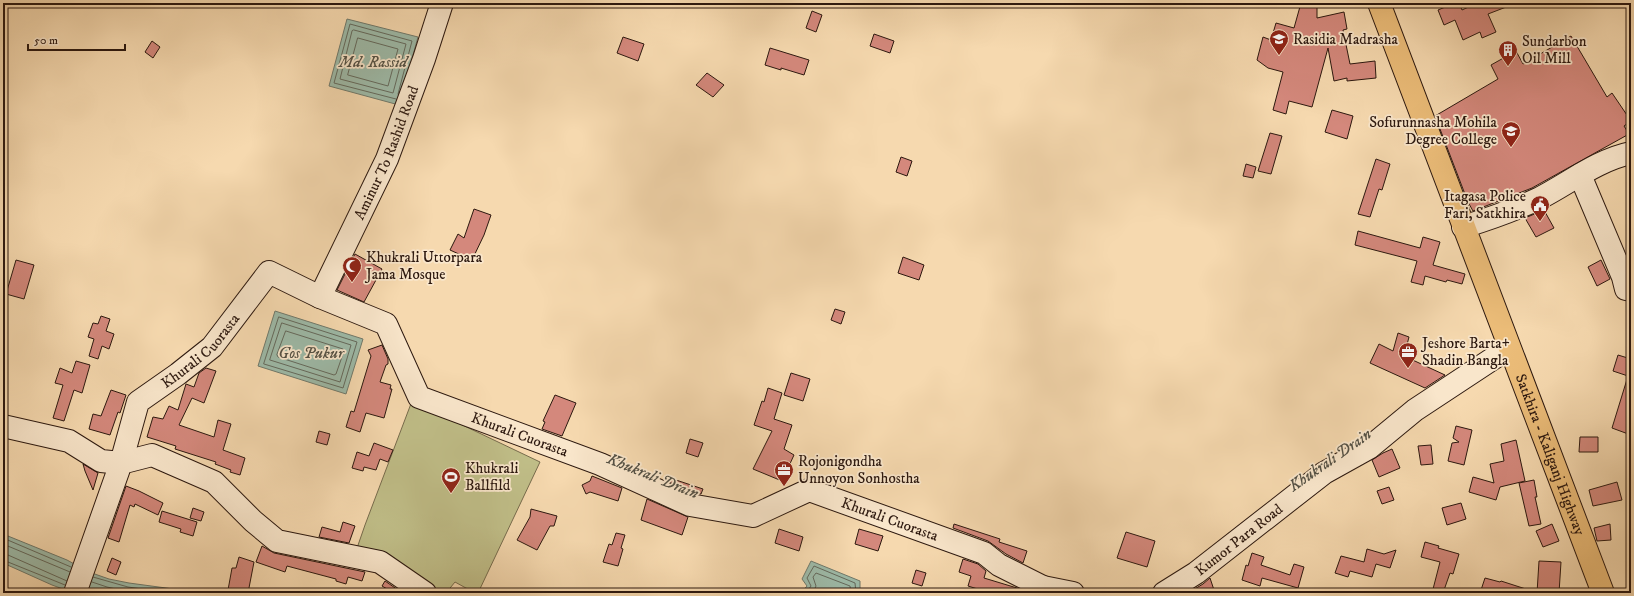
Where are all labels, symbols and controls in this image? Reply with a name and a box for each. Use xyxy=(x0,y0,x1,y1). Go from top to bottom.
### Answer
scale bar xyxy=(28,26,125,52)
school or university icon: Rasidia Madrasha xyxy=(1268,28,1290,56)
place label: Rasidia Madrasha xyxy=(1293,30,1399,49)
place label: Sundarbon Oil Mill xyxy=(1522,32,1587,68)
text: 50 m xyxy=(34,33,58,48)
building icon: Sundarbon Oil Mill xyxy=(1497,39,1519,67)
water label: Md. Rassid xyxy=(338,52,409,72)
street label: Aminur To Rashid Road xyxy=(349,83,423,223)
place label: Sofurunnasha Mohila Degree College xyxy=(1369,113,1498,149)
school or university icon: Sofurunnasha Mohila Degree College xyxy=(1500,120,1522,148)
place label: Itagasa Police Fari, Satkhira xyxy=(1444,187,1527,223)
public building icon: Itagasa Police Fari, Satkhira xyxy=(1529,194,1551,222)
place label: Khukrali Uttorpara Jama Mosque xyxy=(364,248,483,284)
mosque icon: Khukrali Uttorpara Jama Mosque xyxy=(341,255,363,283)
street label: Khurali Cuorasta xyxy=(157,309,244,392)
place label: Jeshore Barta+ Shadin Bangla xyxy=(1420,334,1510,370)
office icon: Jeshore Barta+ Shadin Bangla xyxy=(1397,341,1419,369)
water label: Gos Pukur xyxy=(278,343,345,363)
street label: Satkhira - Kaliganj Highway xyxy=(1511,371,1590,539)
street label: Khurali Cuorasta xyxy=(469,408,571,461)
water label: Khukrali Drain xyxy=(1284,424,1375,496)
water label: Khukrali Drain xyxy=(604,448,702,503)
place label: Rojonigondha Unnoyon Sonhostha xyxy=(798,452,920,488)
place label: Khukrali Ballfild xyxy=(465,459,518,495)
office icon: Rojonigondha Unnoyon Sonhostha xyxy=(773,459,795,487)
sports icon: Khukrali Ballfild xyxy=(440,466,462,494)
street label: Khurali Cuorasta xyxy=(839,493,942,545)
street label: Kumor Para Road xyxy=(1191,499,1287,580)

